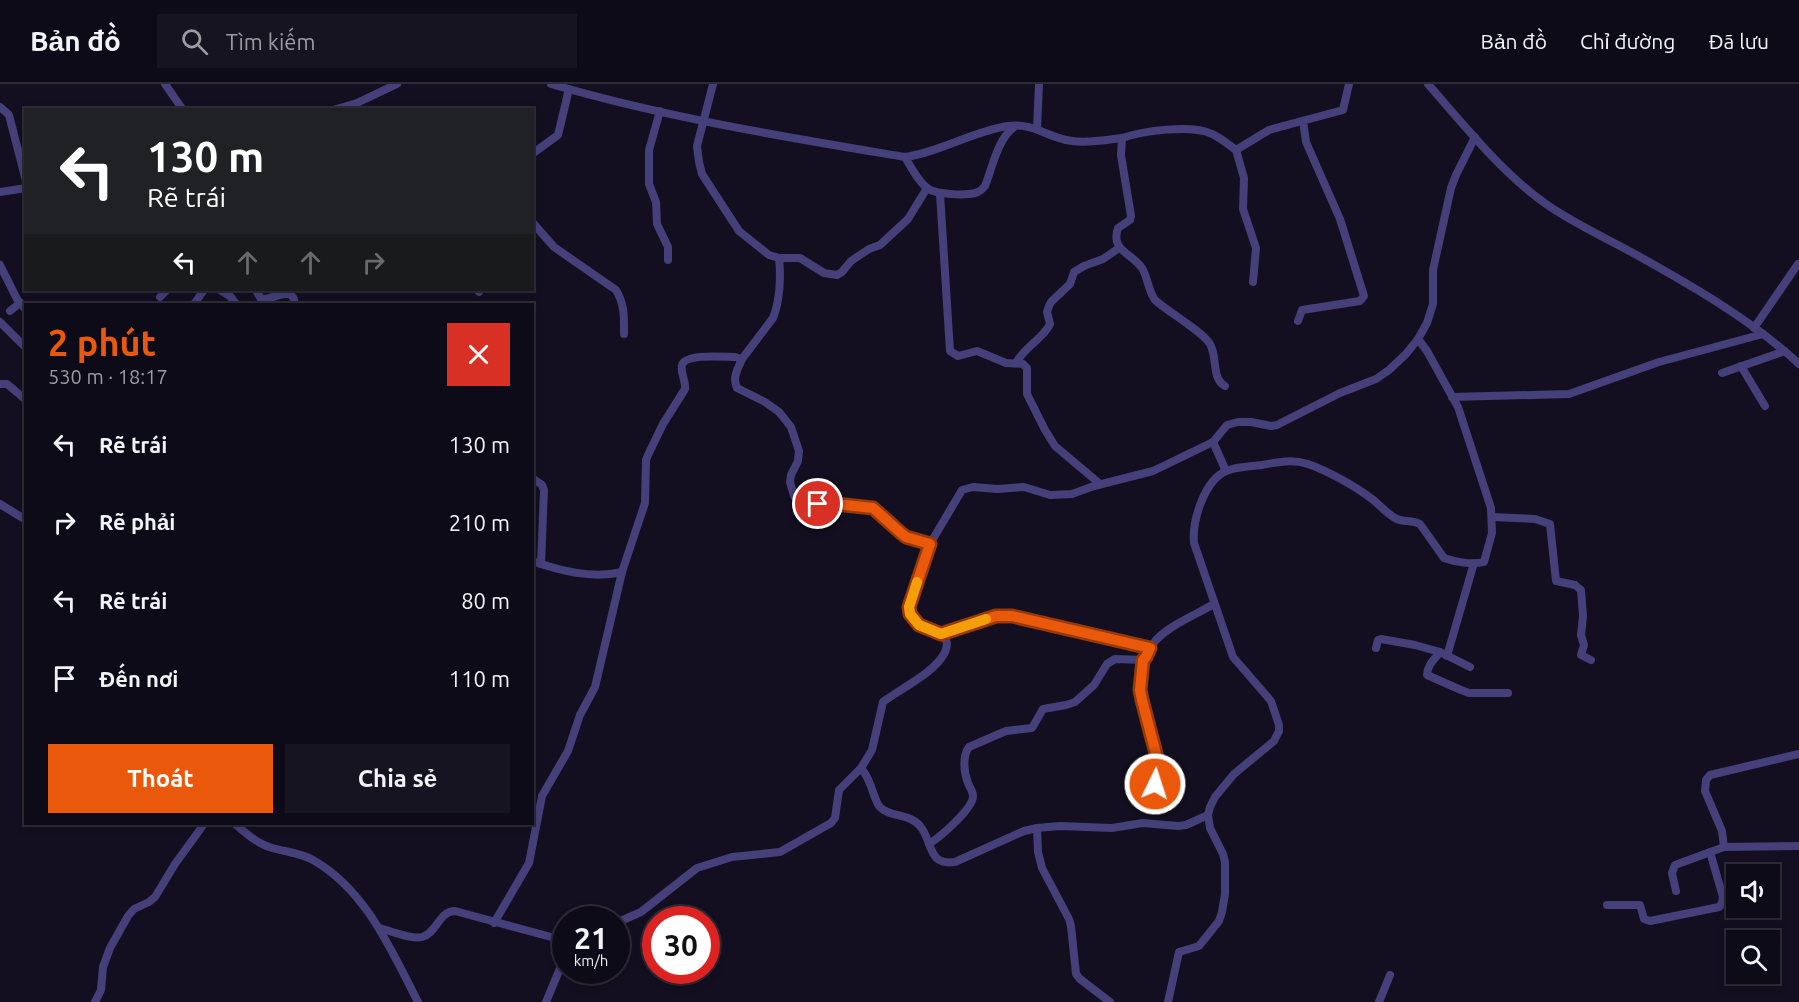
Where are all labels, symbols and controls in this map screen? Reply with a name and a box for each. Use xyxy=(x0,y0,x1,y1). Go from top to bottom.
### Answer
search box xyxy=(157,14,577,68)
text: Bản đồ xyxy=(30,25,121,56)
icon: search xyxy=(178,25,211,58)
text: Tìm kiếm xyxy=(226,29,315,54)
text: Bản đồ xyxy=(1481,29,1547,53)
text: Chỉ đường xyxy=(1580,29,1675,53)
text: Đã lưu xyxy=(1708,29,1769,53)
icon: left xyxy=(48,132,126,210)
text: 130 m xyxy=(147,133,264,180)
text: Rẽ trái xyxy=(147,182,226,212)
icon: left xyxy=(168,246,201,279)
icon: ahead xyxy=(231,246,264,279)
icon: ahead xyxy=(294,246,327,279)
icon: right xyxy=(357,246,390,279)
text: 2 phút xyxy=(48,322,156,363)
button: close xyxy=(447,323,510,386)
text: 530 m · 18:17 xyxy=(48,365,168,388)
icon: left xyxy=(48,428,81,461)
text: Rẽ trái xyxy=(99,432,167,457)
text: 130 m xyxy=(449,432,510,457)
pin xyxy=(792,478,843,529)
icon: arrive xyxy=(801,487,834,520)
icon: right xyxy=(48,506,81,539)
text: Rẽ phải xyxy=(99,509,175,534)
text: 210 m xyxy=(449,510,510,535)
icon: left xyxy=(48,584,81,617)
text: Rẽ trái xyxy=(99,588,167,613)
text: 80 m xyxy=(461,588,510,613)
icon: arrive xyxy=(48,662,81,695)
text: Đến nơi xyxy=(99,666,178,691)
text: 110 m xyxy=(449,666,510,691)
button: Thoát xyxy=(48,744,273,813)
button: Chia sẻ xyxy=(285,744,510,813)
position arrow xyxy=(1123,752,1187,816)
map controls xyxy=(1726,864,1780,984)
button: sound xyxy=(1726,864,1780,918)
speed limit sign: 30 xyxy=(642,906,720,984)
text: 21 xyxy=(574,921,608,955)
button: search xyxy=(1726,930,1780,984)
text: km/h xyxy=(574,952,608,969)

